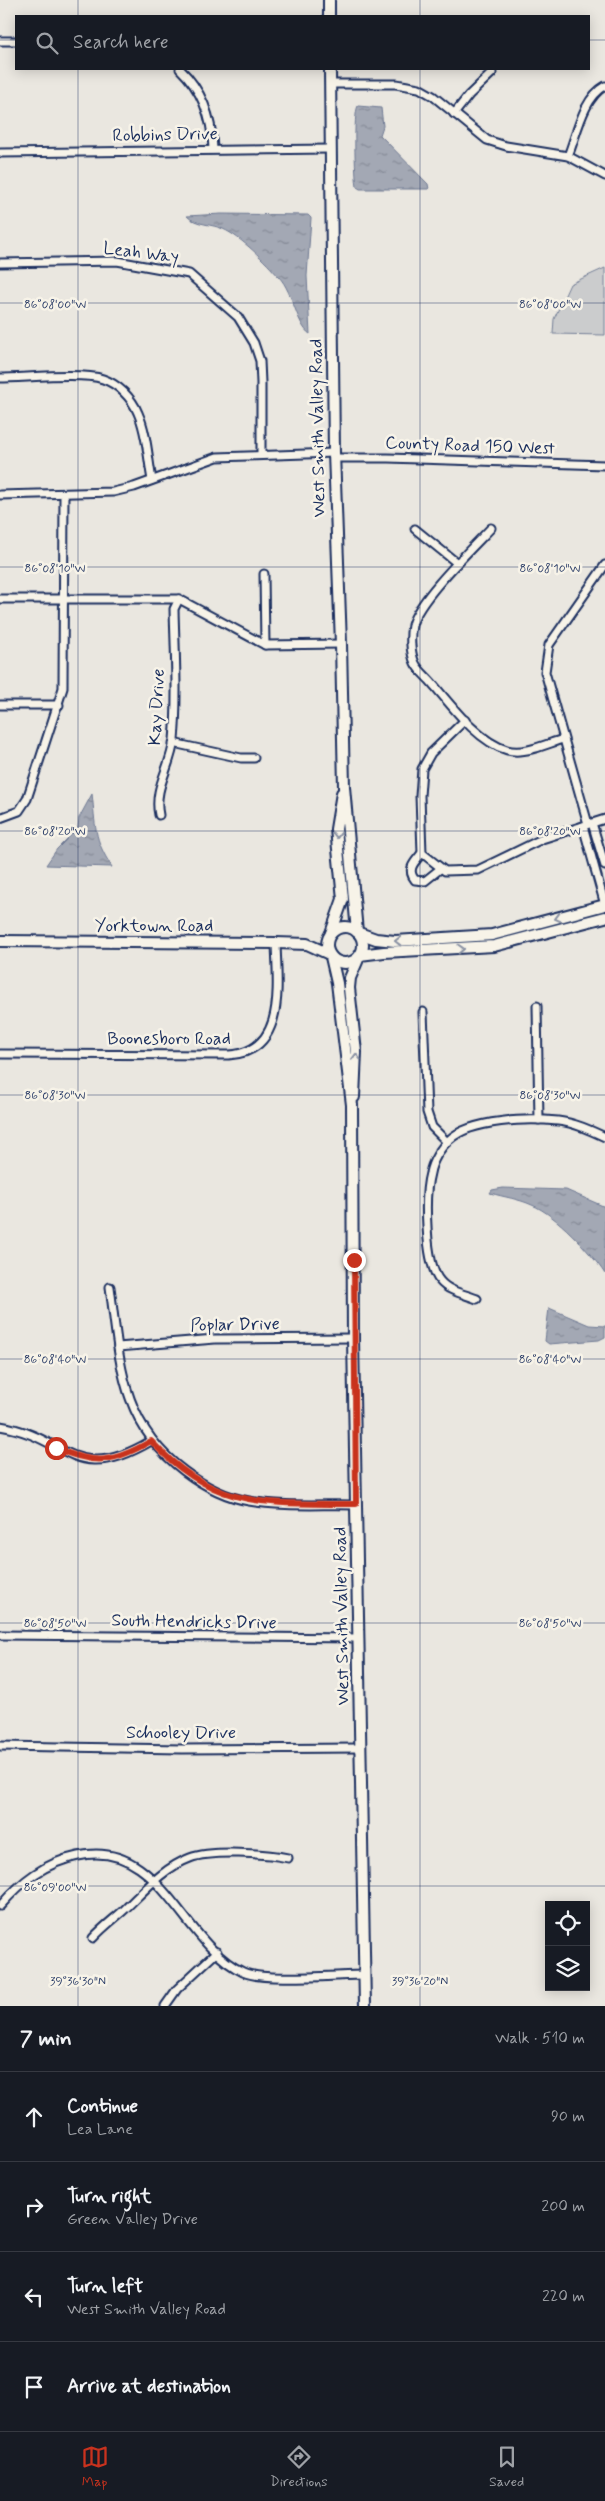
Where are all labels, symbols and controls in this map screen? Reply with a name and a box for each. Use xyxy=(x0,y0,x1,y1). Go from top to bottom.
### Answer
search box xyxy=(15,15,590,70)
icon: search xyxy=(33,29,61,57)
text: Search here xyxy=(73,30,169,55)
street label: Robbins Drive xyxy=(112,122,218,148)
street label: Leah Way xyxy=(102,236,180,270)
text: 86°08'00"W xyxy=(24,297,86,313)
text: 86°08'00"W xyxy=(519,297,581,313)
street label: West Smith Valley Road xyxy=(304,338,332,518)
street label: County Road 150 West xyxy=(385,431,556,461)
text: 86°08'10"W xyxy=(25,561,85,577)
text: 86°08'10"W xyxy=(520,561,580,577)
street label: Kay Drive xyxy=(143,668,171,746)
text: 86°08'20"W xyxy=(24,824,86,840)
text: 86°08'20"W xyxy=(519,824,581,840)
one-way arrow xyxy=(332,832,342,840)
one-way arrow xyxy=(554,912,562,923)
street label: Yorktown Road xyxy=(95,914,213,938)
one-way arrow xyxy=(394,936,402,946)
one-way arrow xyxy=(457,943,465,954)
street label: Boonesboro Road xyxy=(107,1027,231,1051)
one-way arrow xyxy=(351,1053,361,1060)
text: 86°08'30"W xyxy=(25,1088,86,1104)
text: 86°08'30"W xyxy=(520,1088,581,1104)
route end xyxy=(343,1249,366,1272)
street label: Poplar Drive xyxy=(190,1312,280,1338)
text: 86°08'40"W xyxy=(24,1352,86,1368)
text: 86°08'40"W xyxy=(519,1352,581,1368)
route start xyxy=(45,1437,68,1460)
street label: West Smith Valley Road xyxy=(328,1526,356,1706)
street label: South Hendricks Drive xyxy=(111,1609,277,1635)
text: 86°08'50"W xyxy=(24,1616,86,1632)
text: 86°08'50"W xyxy=(519,1616,581,1632)
street label: Schooley Drive xyxy=(126,1721,236,1745)
text: 86°09'00"W xyxy=(24,1880,86,1896)
map controls xyxy=(545,1901,590,1991)
button: locate xyxy=(545,1901,590,1946)
button: layers xyxy=(545,1946,590,1991)
text: 39°36'30"N xyxy=(50,1974,106,1990)
text: 39°36'20"N xyxy=(392,1974,448,1990)
text: 7 min xyxy=(20,2025,72,2053)
text: Walk · 510 m xyxy=(495,2028,585,2049)
text: Continue xyxy=(67,2094,138,2119)
icon: ahead xyxy=(20,2103,48,2131)
text: 90 m xyxy=(551,2106,585,2127)
text: Lea Lane xyxy=(67,2119,133,2140)
text: Turn right xyxy=(67,2184,151,2209)
icon: right xyxy=(20,2193,48,2221)
text: 200 m xyxy=(541,2196,585,2217)
text: Green Valley Drive xyxy=(67,2209,198,2230)
text: Turn left xyxy=(67,2274,143,2299)
icon: left xyxy=(20,2283,48,2311)
text: 220 m xyxy=(542,2286,585,2307)
text: West Smith Valley Road xyxy=(67,2299,226,2320)
icon: arrive xyxy=(20,2373,48,2401)
text: Arrive at destination xyxy=(67,2374,231,2399)
tab: Map xyxy=(81,2443,109,2491)
tab: Directions xyxy=(270,2443,328,2491)
tab: Saved xyxy=(489,2443,524,2491)

